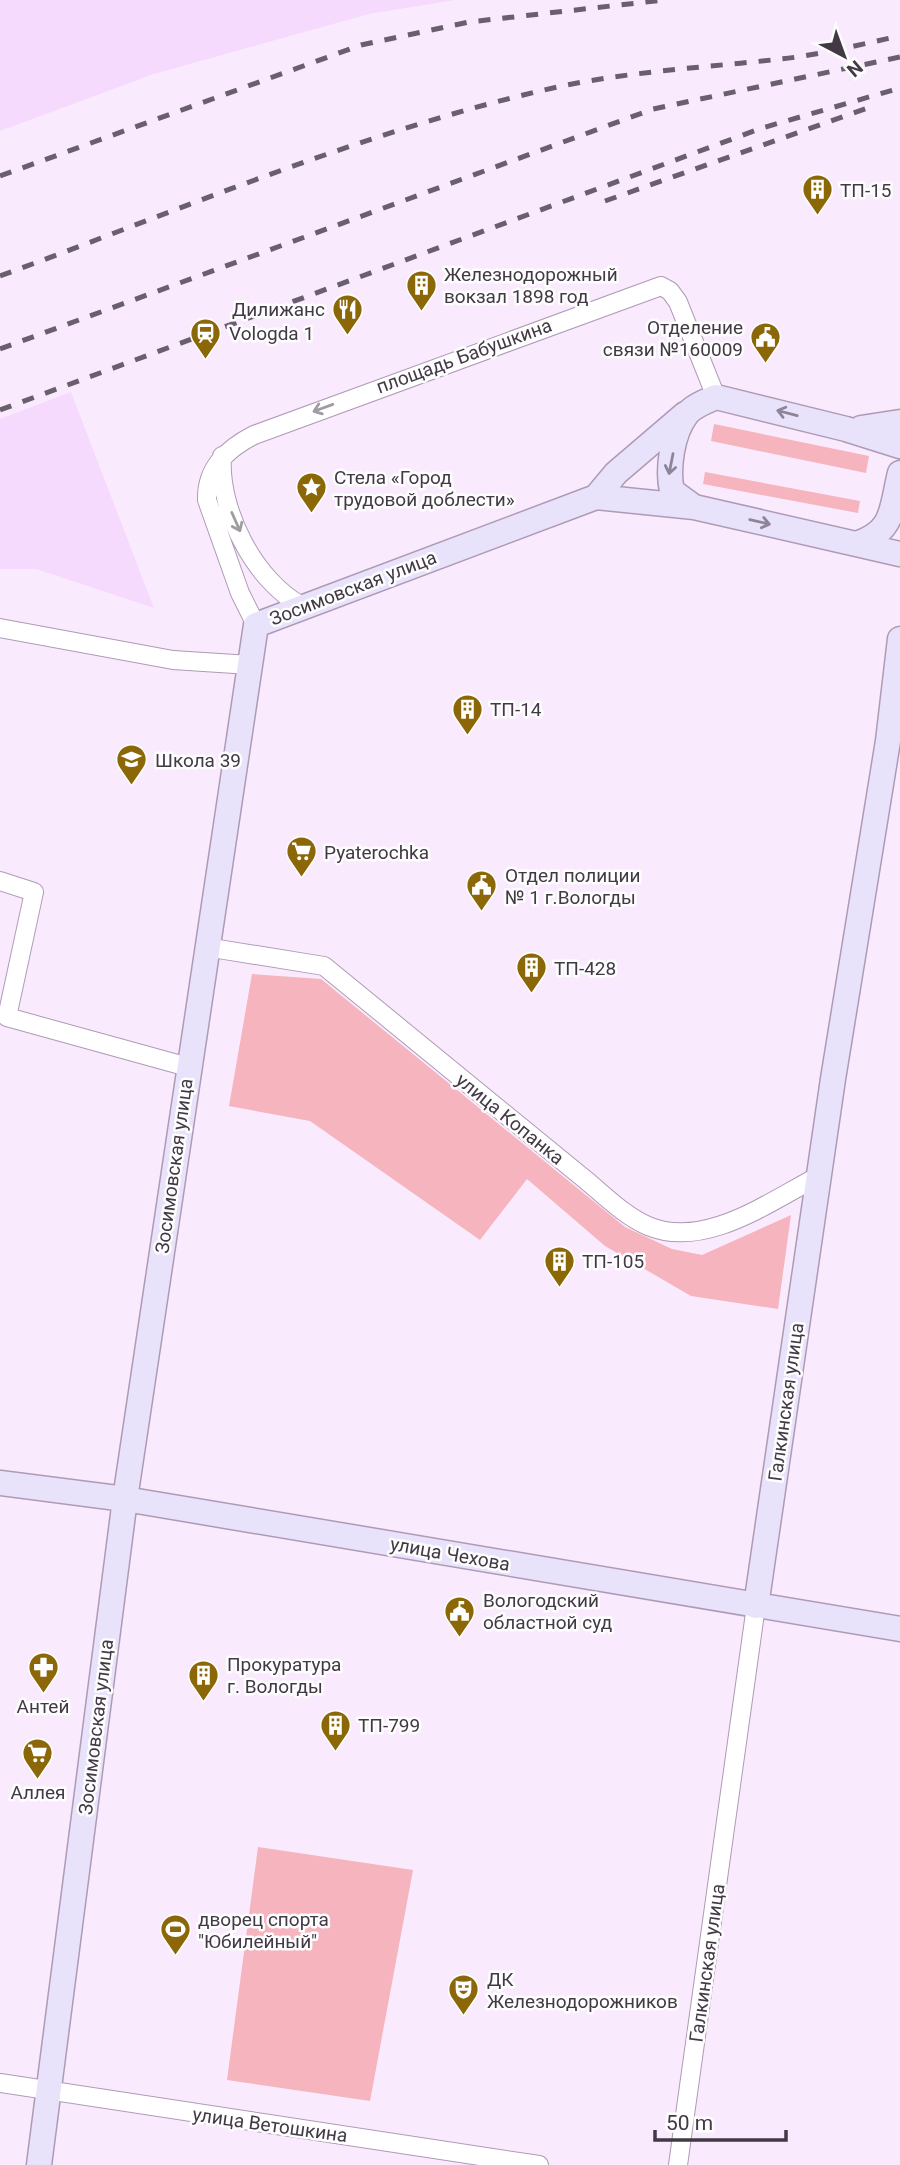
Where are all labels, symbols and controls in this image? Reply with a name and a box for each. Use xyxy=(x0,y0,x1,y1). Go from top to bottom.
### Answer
north arrow xyxy=(809,21,879,91)
text: N xyxy=(842,55,867,82)
building icon: ТП-15 xyxy=(800,173,834,217)
place label: ТП-15 xyxy=(840,179,892,202)
place label: Железнодорожный вокзал 1898 год xyxy=(444,263,618,308)
building icon: Железнодорожный вокзал 1898 год xyxy=(404,268,438,312)
restaurant icon: Дилижанс xyxy=(331,292,365,336)
place label: Дилижанс xyxy=(232,298,325,321)
street label: площадь Бабушкина xyxy=(373,314,555,398)
station icon: Vologda 1 xyxy=(189,316,223,360)
place label: Отделение связи №160009 xyxy=(603,316,743,361)
public building icon: Отделение связи №160009 xyxy=(749,321,783,365)
place label: Vologda 1 xyxy=(229,322,314,345)
one-way arrow xyxy=(312,403,334,415)
one-way arrow xyxy=(776,406,798,419)
one-way arrow xyxy=(664,452,678,475)
place label: Стела «Город трудовой доблести» xyxy=(334,466,515,511)
place icon: Стела «Город трудовой доблести» xyxy=(294,471,328,515)
one-way arrow xyxy=(230,511,243,532)
one-way arrow xyxy=(748,516,771,530)
street label: Зосимовская улица xyxy=(266,546,440,630)
building icon: ТП-14 xyxy=(450,692,484,736)
place label: ТП-14 xyxy=(490,698,542,721)
school or university icon: Школа 39 xyxy=(115,743,149,787)
place label: Школа 39 xyxy=(155,749,241,772)
supermarket icon: Pyaterochka xyxy=(284,835,318,879)
place label: Pyaterochka xyxy=(324,841,429,864)
place label: Отдел полиции № 1 г.Вологды xyxy=(505,864,640,909)
public building icon: Отдел полиции № 1 г.Вологды xyxy=(465,869,499,913)
building icon: ТП-428 xyxy=(514,951,548,995)
place label: ТП-428 xyxy=(554,957,616,980)
street label: улица Копанка xyxy=(451,1068,569,1170)
street label: Зосимовская улица xyxy=(150,1077,198,1255)
building icon: ТП-105 xyxy=(542,1244,576,1288)
place label: ТП-105 xyxy=(582,1250,644,1273)
street label: Галкинская улица xyxy=(763,1321,809,1483)
street label: улица Чехова xyxy=(388,1532,512,1576)
place label: Вологодский областной суд xyxy=(483,1589,612,1634)
public building icon: Вологодский областной суд xyxy=(443,1594,477,1638)
street label: Зосимовская улица xyxy=(74,1638,118,1816)
pharmacy icon: Антей xyxy=(26,1650,60,1694)
place label: Прокуратура г. Вологды xyxy=(227,1653,341,1698)
building icon: Прокуратура г. Вологды xyxy=(187,1658,221,1702)
place label: Антей xyxy=(17,1695,69,1718)
building icon: ТП-799 xyxy=(318,1708,352,1752)
place label: ТП-799 xyxy=(358,1714,420,1737)
supermarket icon: Аллея xyxy=(21,1736,55,1780)
place label: Аллея xyxy=(10,1781,66,1804)
street label: Галкинская улица xyxy=(684,1882,730,2044)
place label: дворец спорта "Юбилейный" xyxy=(198,1908,329,1953)
sports icon: дворец спорта "Юбилейный" xyxy=(158,1913,192,1957)
place label: ДК Железнодорожников xyxy=(487,1968,678,2013)
theatre icon: ДК Железнодорожников xyxy=(447,1973,481,2017)
scale bar xyxy=(655,2098,786,2142)
street label: улица Ветошкина xyxy=(191,2103,349,2147)
text: 50 m xyxy=(666,2111,713,2135)

